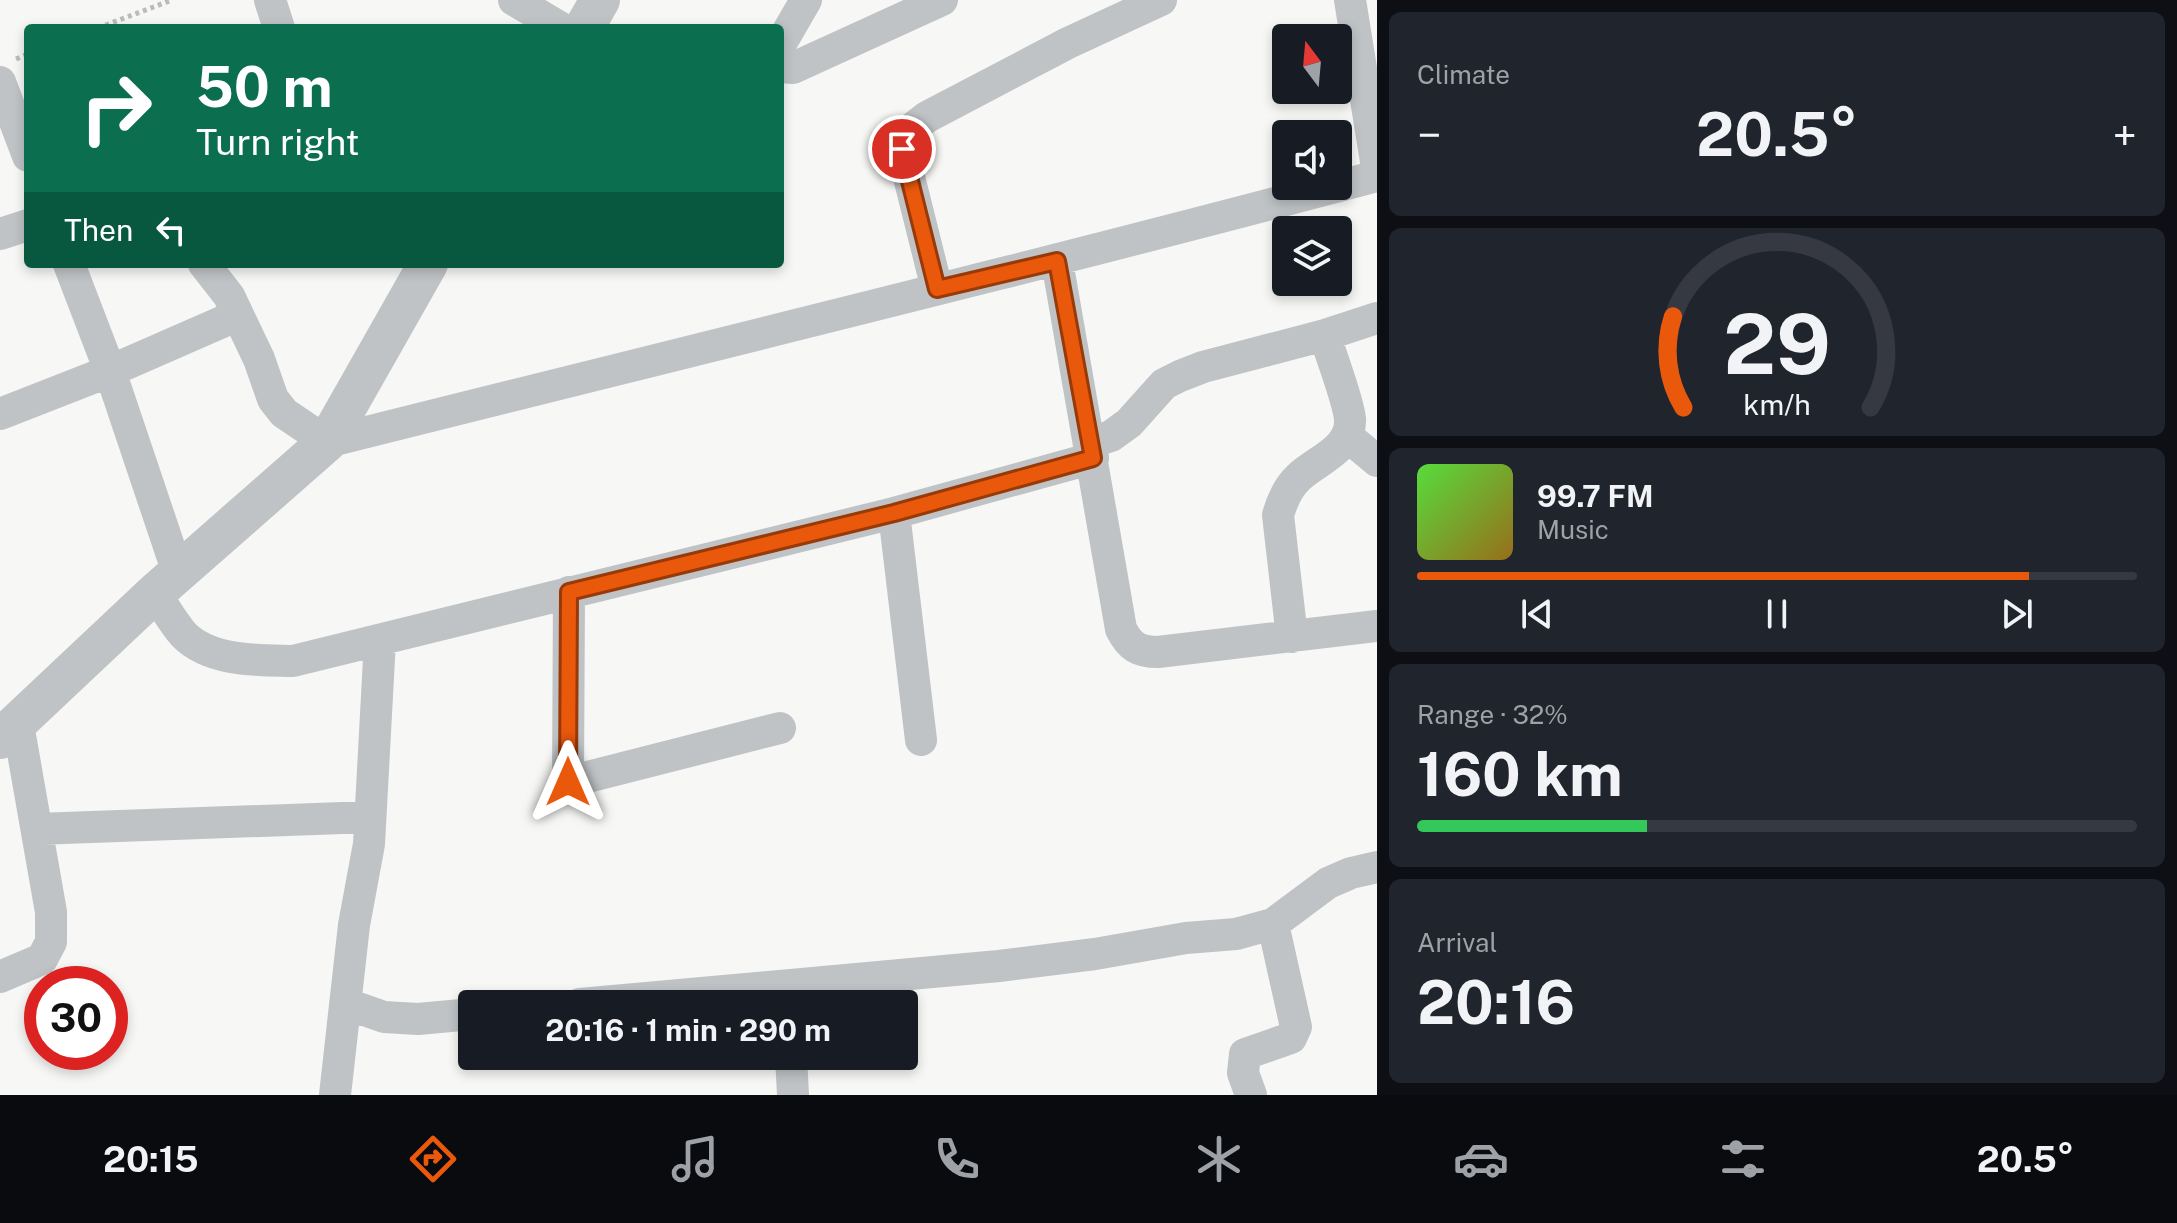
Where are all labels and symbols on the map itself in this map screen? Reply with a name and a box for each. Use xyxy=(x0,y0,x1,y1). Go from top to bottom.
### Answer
north arrow xyxy=(1272,24,1352,104)
pin xyxy=(868,115,936,183)
position arrow xyxy=(526,740,610,824)
speed limit sign: 30 xyxy=(24,966,128,1070)

